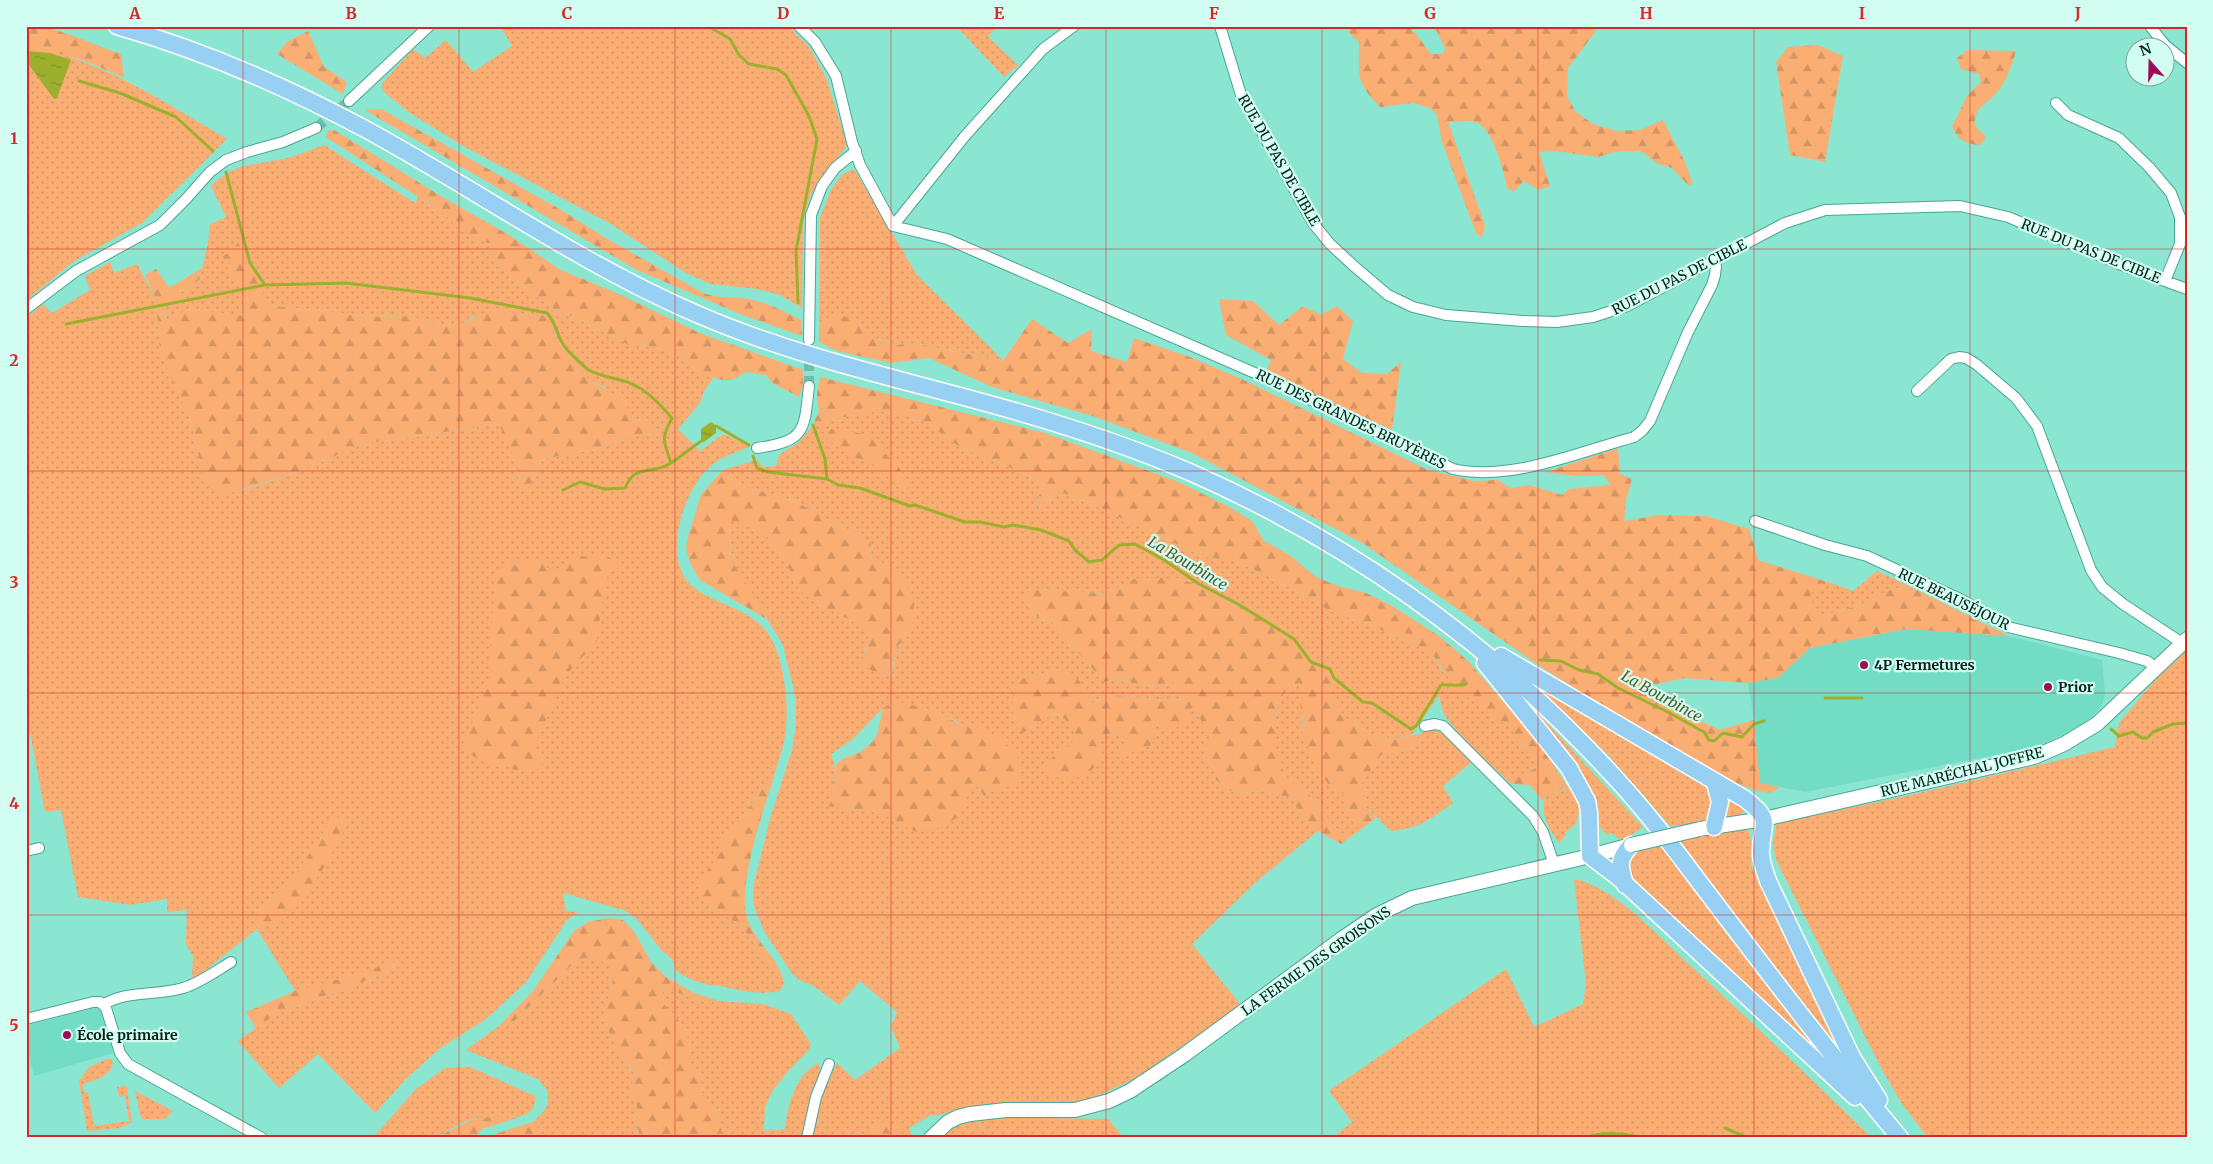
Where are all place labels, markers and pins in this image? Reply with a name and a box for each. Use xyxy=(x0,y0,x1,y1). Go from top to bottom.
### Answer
place label: 4P Fermetures xyxy=(1874,656,1975,674)
marker: 4P Fermetures xyxy=(1858,659,1870,671)
place label: Prior xyxy=(2058,678,2094,696)
marker: Prior xyxy=(2042,681,2054,693)
place label: École primaire xyxy=(77,1026,178,1044)
marker: École primaire xyxy=(61,1029,73,1041)

